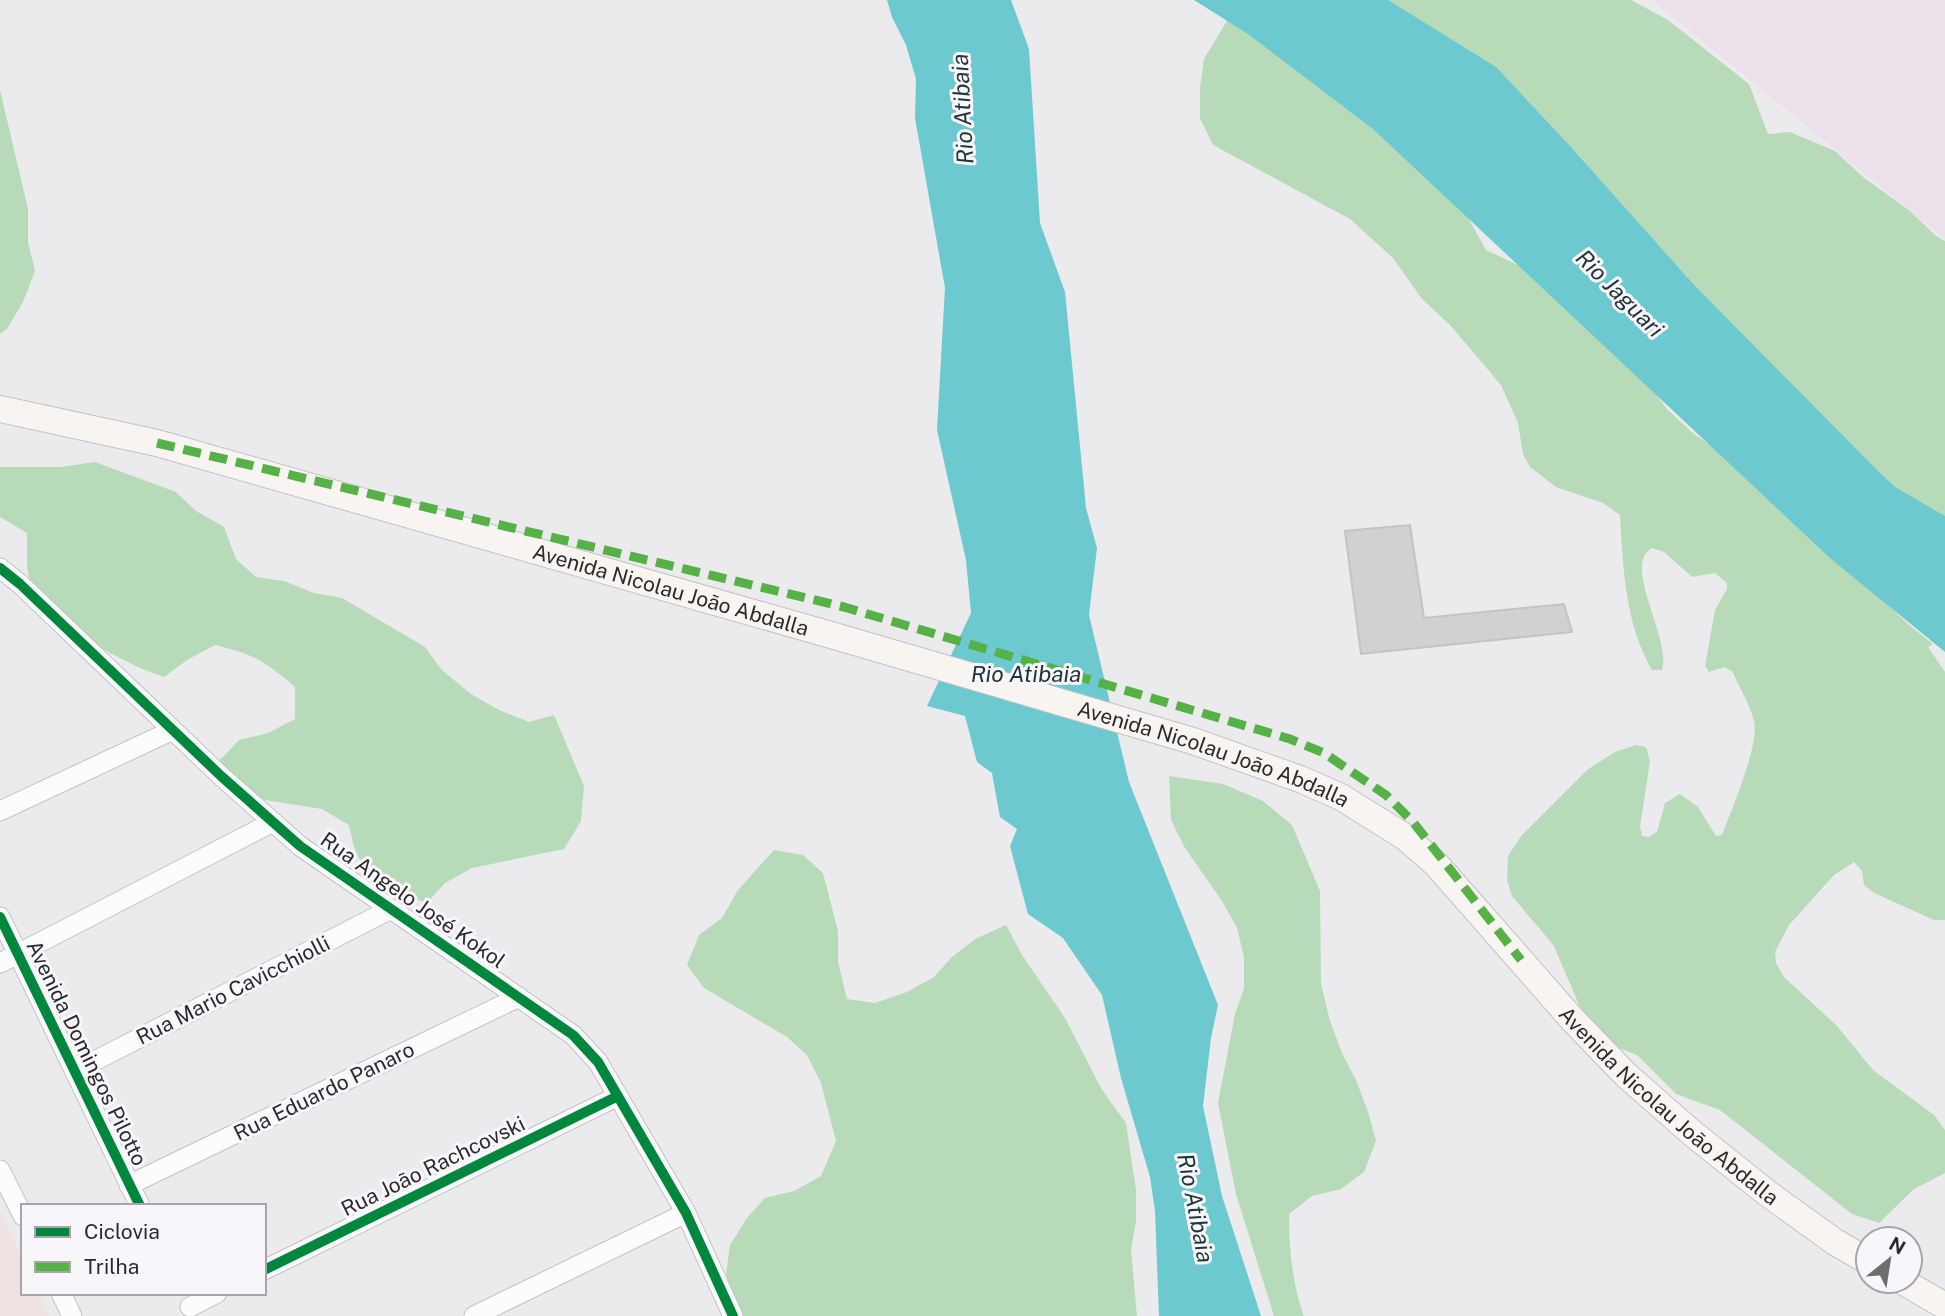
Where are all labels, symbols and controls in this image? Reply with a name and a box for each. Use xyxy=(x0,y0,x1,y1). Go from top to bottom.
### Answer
water label: Rio Atibaia xyxy=(946,53,978,165)
water label: Rio Jaguari xyxy=(1571,244,1669,342)
street label: Avenida Nicolau João Abdalla xyxy=(530,538,812,641)
water label: Rio Atibaia xyxy=(971,660,1081,687)
street label: Avenida Nicolau João Abdalla xyxy=(1075,695,1354,812)
street label: Rua Angelo José Kokol xyxy=(316,827,510,973)
street label: Rua Mario Cavicchiolli xyxy=(132,930,334,1050)
street label: Avenida Domingos Pilotto xyxy=(22,936,152,1170)
street label: Avenida Nicolau João Abdalla xyxy=(1554,1001,1784,1210)
street label: Rua Eduardo Panaro xyxy=(230,1036,418,1146)
street label: Rua João Rachcovski xyxy=(337,1111,529,1221)
water label: Rio Atibaia xyxy=(1172,1151,1220,1265)
legend xyxy=(21,1204,266,1295)
text: Ciclovia xyxy=(84,1219,160,1244)
north arrow xyxy=(1854,1225,1924,1295)
text: N xyxy=(1886,1232,1909,1259)
text: Trilha xyxy=(84,1254,139,1279)

